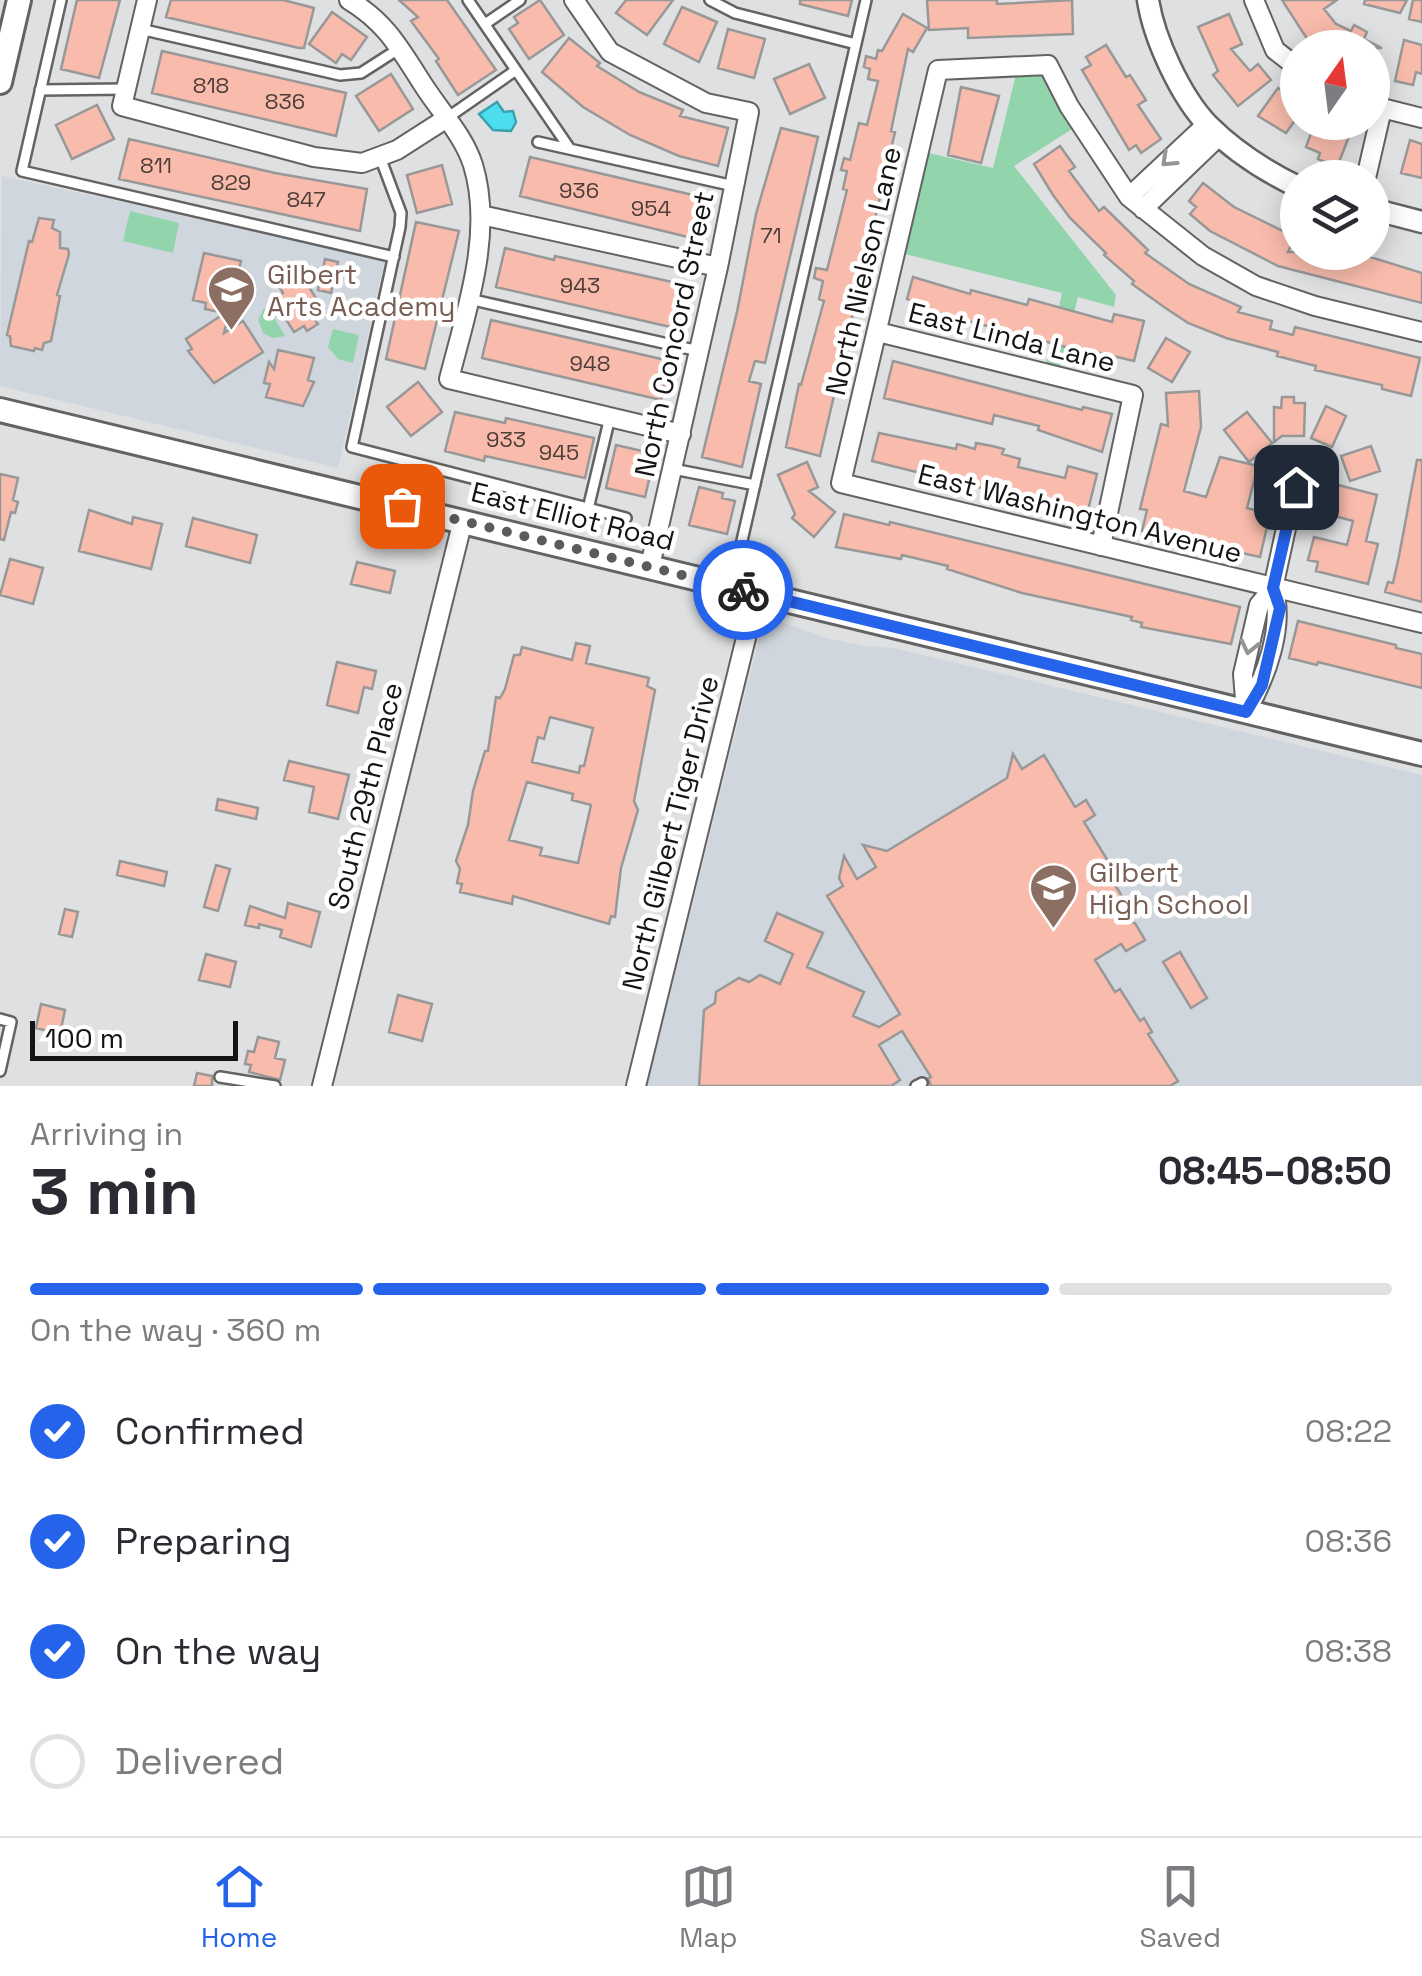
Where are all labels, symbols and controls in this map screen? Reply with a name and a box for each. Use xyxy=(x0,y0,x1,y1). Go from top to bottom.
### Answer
north arrow xyxy=(1280,30,1390,140)
map controls xyxy=(1280,30,1390,270)
house number: 818 xyxy=(193,71,229,99)
house number: 836 xyxy=(265,87,305,115)
street label: North Nielson Lane xyxy=(817,143,909,399)
one-way arrow xyxy=(1161,149,1180,167)
house number: 811 xyxy=(140,151,172,179)
button: layers xyxy=(1280,160,1390,270)
house number: 829 xyxy=(211,168,251,196)
house number: 936 xyxy=(559,176,599,204)
house number: 847 xyxy=(286,185,326,213)
street label: North Concord Street xyxy=(626,188,722,480)
house number: 954 xyxy=(631,194,671,222)
house number: 71 xyxy=(760,221,782,249)
place label: Gilbert Arts Academy xyxy=(267,256,455,324)
school or university icon: Gilbert Arts Academy xyxy=(206,264,258,332)
house number: 943 xyxy=(560,271,600,299)
street label: East Linda Lane xyxy=(905,294,1119,380)
house number: 948 xyxy=(570,349,610,377)
house number: 933 xyxy=(486,425,526,453)
house number: 945 xyxy=(539,438,579,466)
pin xyxy=(1254,445,1339,530)
street label: East Washington Avenue xyxy=(914,455,1246,571)
icon: home xyxy=(1269,460,1324,515)
pin xyxy=(360,464,445,549)
street label: East Elliot Road xyxy=(468,473,678,559)
icon: bag xyxy=(375,479,430,534)
courier xyxy=(693,540,793,640)
icon: bike xyxy=(716,563,771,618)
one-way arrow xyxy=(1240,638,1261,655)
street label: North Gilbert Tiger Drive xyxy=(613,672,727,994)
street label: South 29th Place xyxy=(319,679,411,913)
place label: Gilbert High School xyxy=(1089,854,1249,922)
school or university icon: Gilbert High School xyxy=(1028,862,1080,930)
scale bar xyxy=(30,1016,238,1060)
text: 100 m xyxy=(45,1020,124,1056)
text: Arriving in xyxy=(30,1114,183,1154)
text: 08:45–08:50 xyxy=(1158,1147,1392,1195)
text: 3 min xyxy=(30,1150,199,1233)
text: On the way · 360 m xyxy=(30,1310,321,1350)
icon: check xyxy=(30,1404,85,1459)
text: Confirmed xyxy=(115,1407,305,1455)
text: 08:22 xyxy=(1305,1411,1392,1451)
icon: check xyxy=(30,1514,85,1569)
text: Preparing xyxy=(115,1517,292,1565)
text: 08:36 xyxy=(1305,1521,1392,1561)
icon: check xyxy=(30,1624,85,1679)
text: On the way xyxy=(115,1627,321,1675)
text: 08:38 xyxy=(1304,1631,1392,1671)
text: Delivered xyxy=(115,1737,284,1785)
tab: Home xyxy=(201,1859,277,1955)
tab: Map xyxy=(679,1859,738,1955)
tab: Saved xyxy=(1139,1859,1221,1955)

